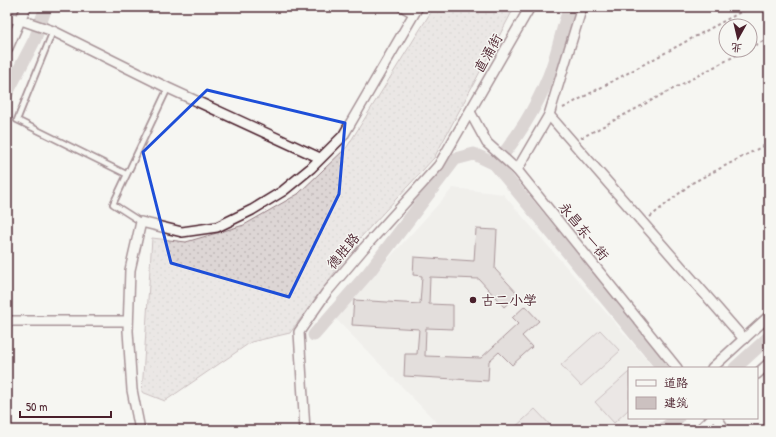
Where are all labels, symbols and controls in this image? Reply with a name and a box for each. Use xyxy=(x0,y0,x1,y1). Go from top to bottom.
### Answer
north arrow xyxy=(718,18,758,58)
street label: 直涌街 xyxy=(469,30,506,76)
text: 北 xyxy=(730,40,743,56)
street label: 永昌东一街 xyxy=(555,198,614,264)
street label: 德胜路 xyxy=(322,228,363,273)
place label: 古二小学 xyxy=(481,290,537,309)
marker: 古二小学 xyxy=(468,295,478,305)
legend xyxy=(628,367,758,419)
text: 道路 xyxy=(664,374,688,391)
scale bar xyxy=(20,393,111,419)
text: 建筑 xyxy=(664,394,688,411)
text: 50 m xyxy=(26,398,47,415)

